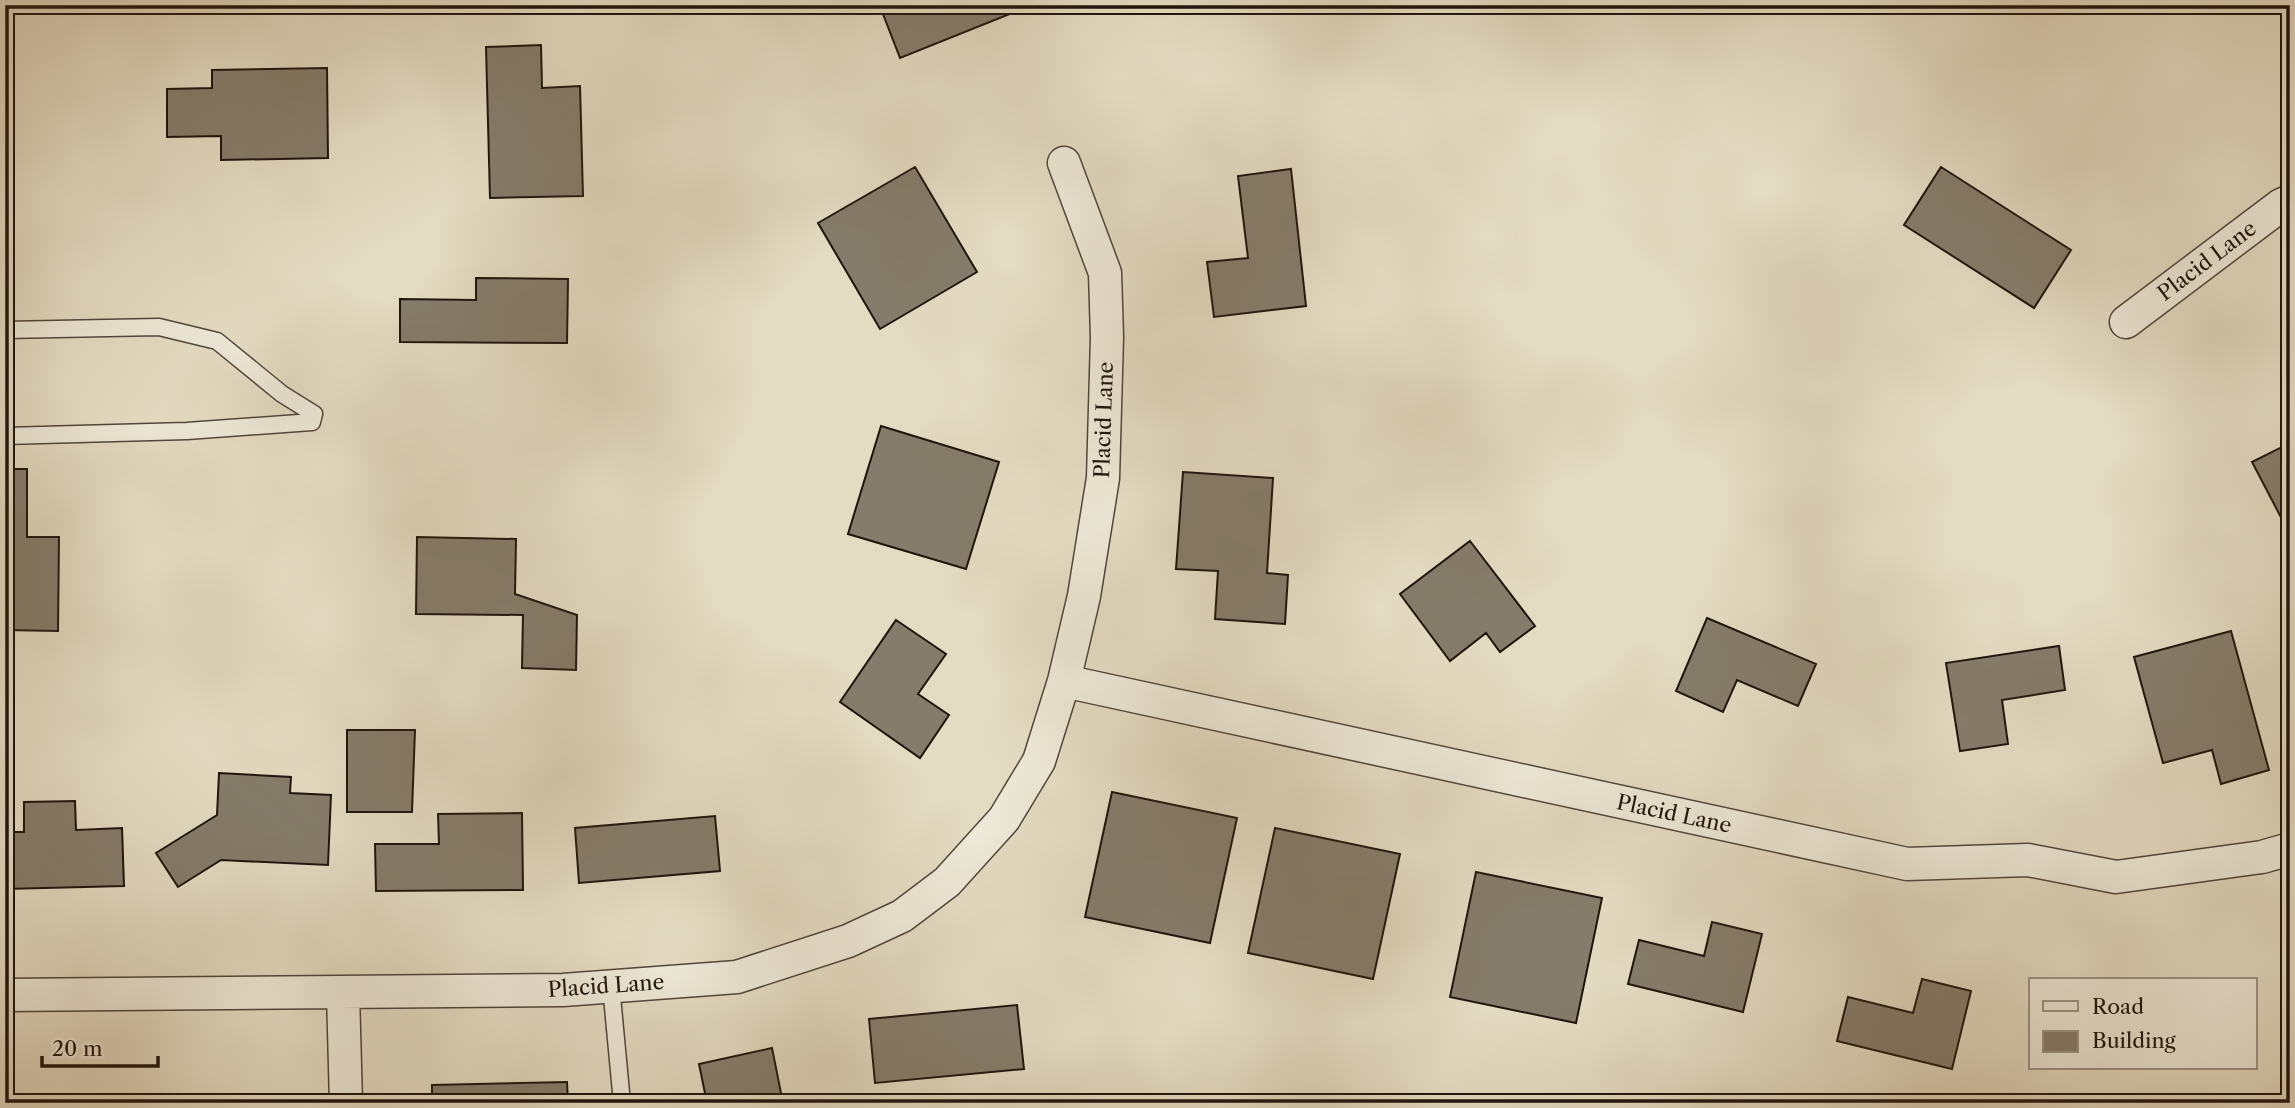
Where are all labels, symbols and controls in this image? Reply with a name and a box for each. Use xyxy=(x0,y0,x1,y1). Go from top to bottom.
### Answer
street label: Placid Lane xyxy=(2153,215,2261,306)
street label: Placid Lane xyxy=(1089,361,1118,479)
street label: Placid Lane xyxy=(1614,789,1734,838)
street label: Placid Lane xyxy=(547,969,665,1002)
legend xyxy=(2029,978,2256,1070)
text: Road xyxy=(2092,994,2144,1019)
scale bar xyxy=(42,1024,158,1068)
text: Building xyxy=(2092,1028,2177,1053)
text: 20 m xyxy=(52,1036,103,1061)

